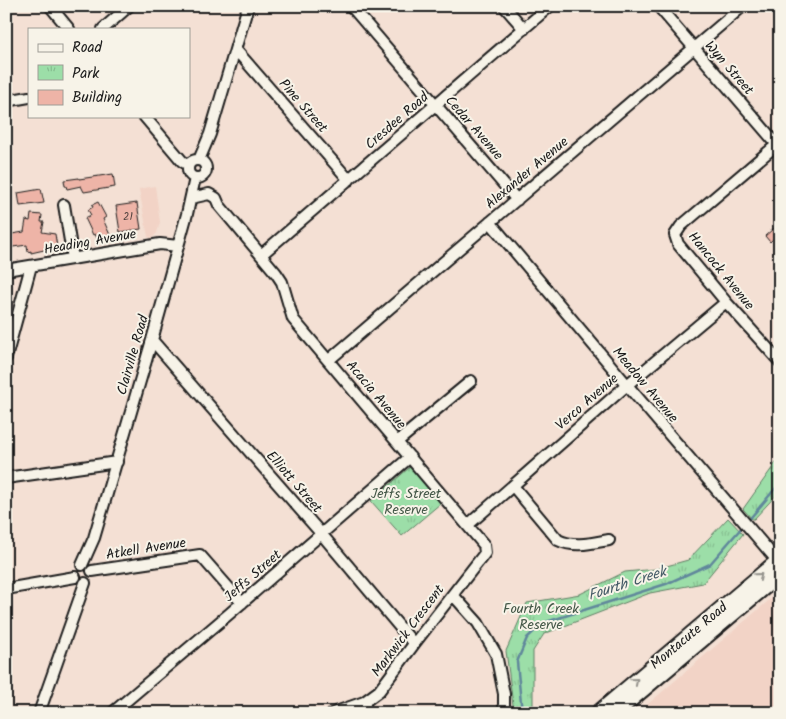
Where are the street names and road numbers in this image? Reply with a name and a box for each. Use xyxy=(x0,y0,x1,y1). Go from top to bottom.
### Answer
street label: Wyn Street xyxy=(699,36,759,101)
street label: Pine Street xyxy=(273,74,333,138)
street label: Cresdee Road xyxy=(360,86,435,155)
street label: Cedar Avenue xyxy=(440,91,509,166)
street label: Alexander Avenue xyxy=(480,131,574,215)
street label: Heading Avenue xyxy=(42,223,139,261)
street label: Hancock Avenue xyxy=(682,227,760,316)
street label: Clairville Road xyxy=(111,311,155,398)
street label: Meadow Avenue xyxy=(607,342,684,428)
street label: Acacia Avenue xyxy=(340,356,412,435)
street label: Verco Avenue xyxy=(550,368,624,436)
street label: Elliott Street xyxy=(261,446,328,519)
street label: Atkell Avenue xyxy=(105,532,188,566)
street label: Jeffs Street xyxy=(219,544,287,607)
street label: Markwick Crescent xyxy=(366,580,450,682)
street label: Montacute Road xyxy=(645,596,733,675)

